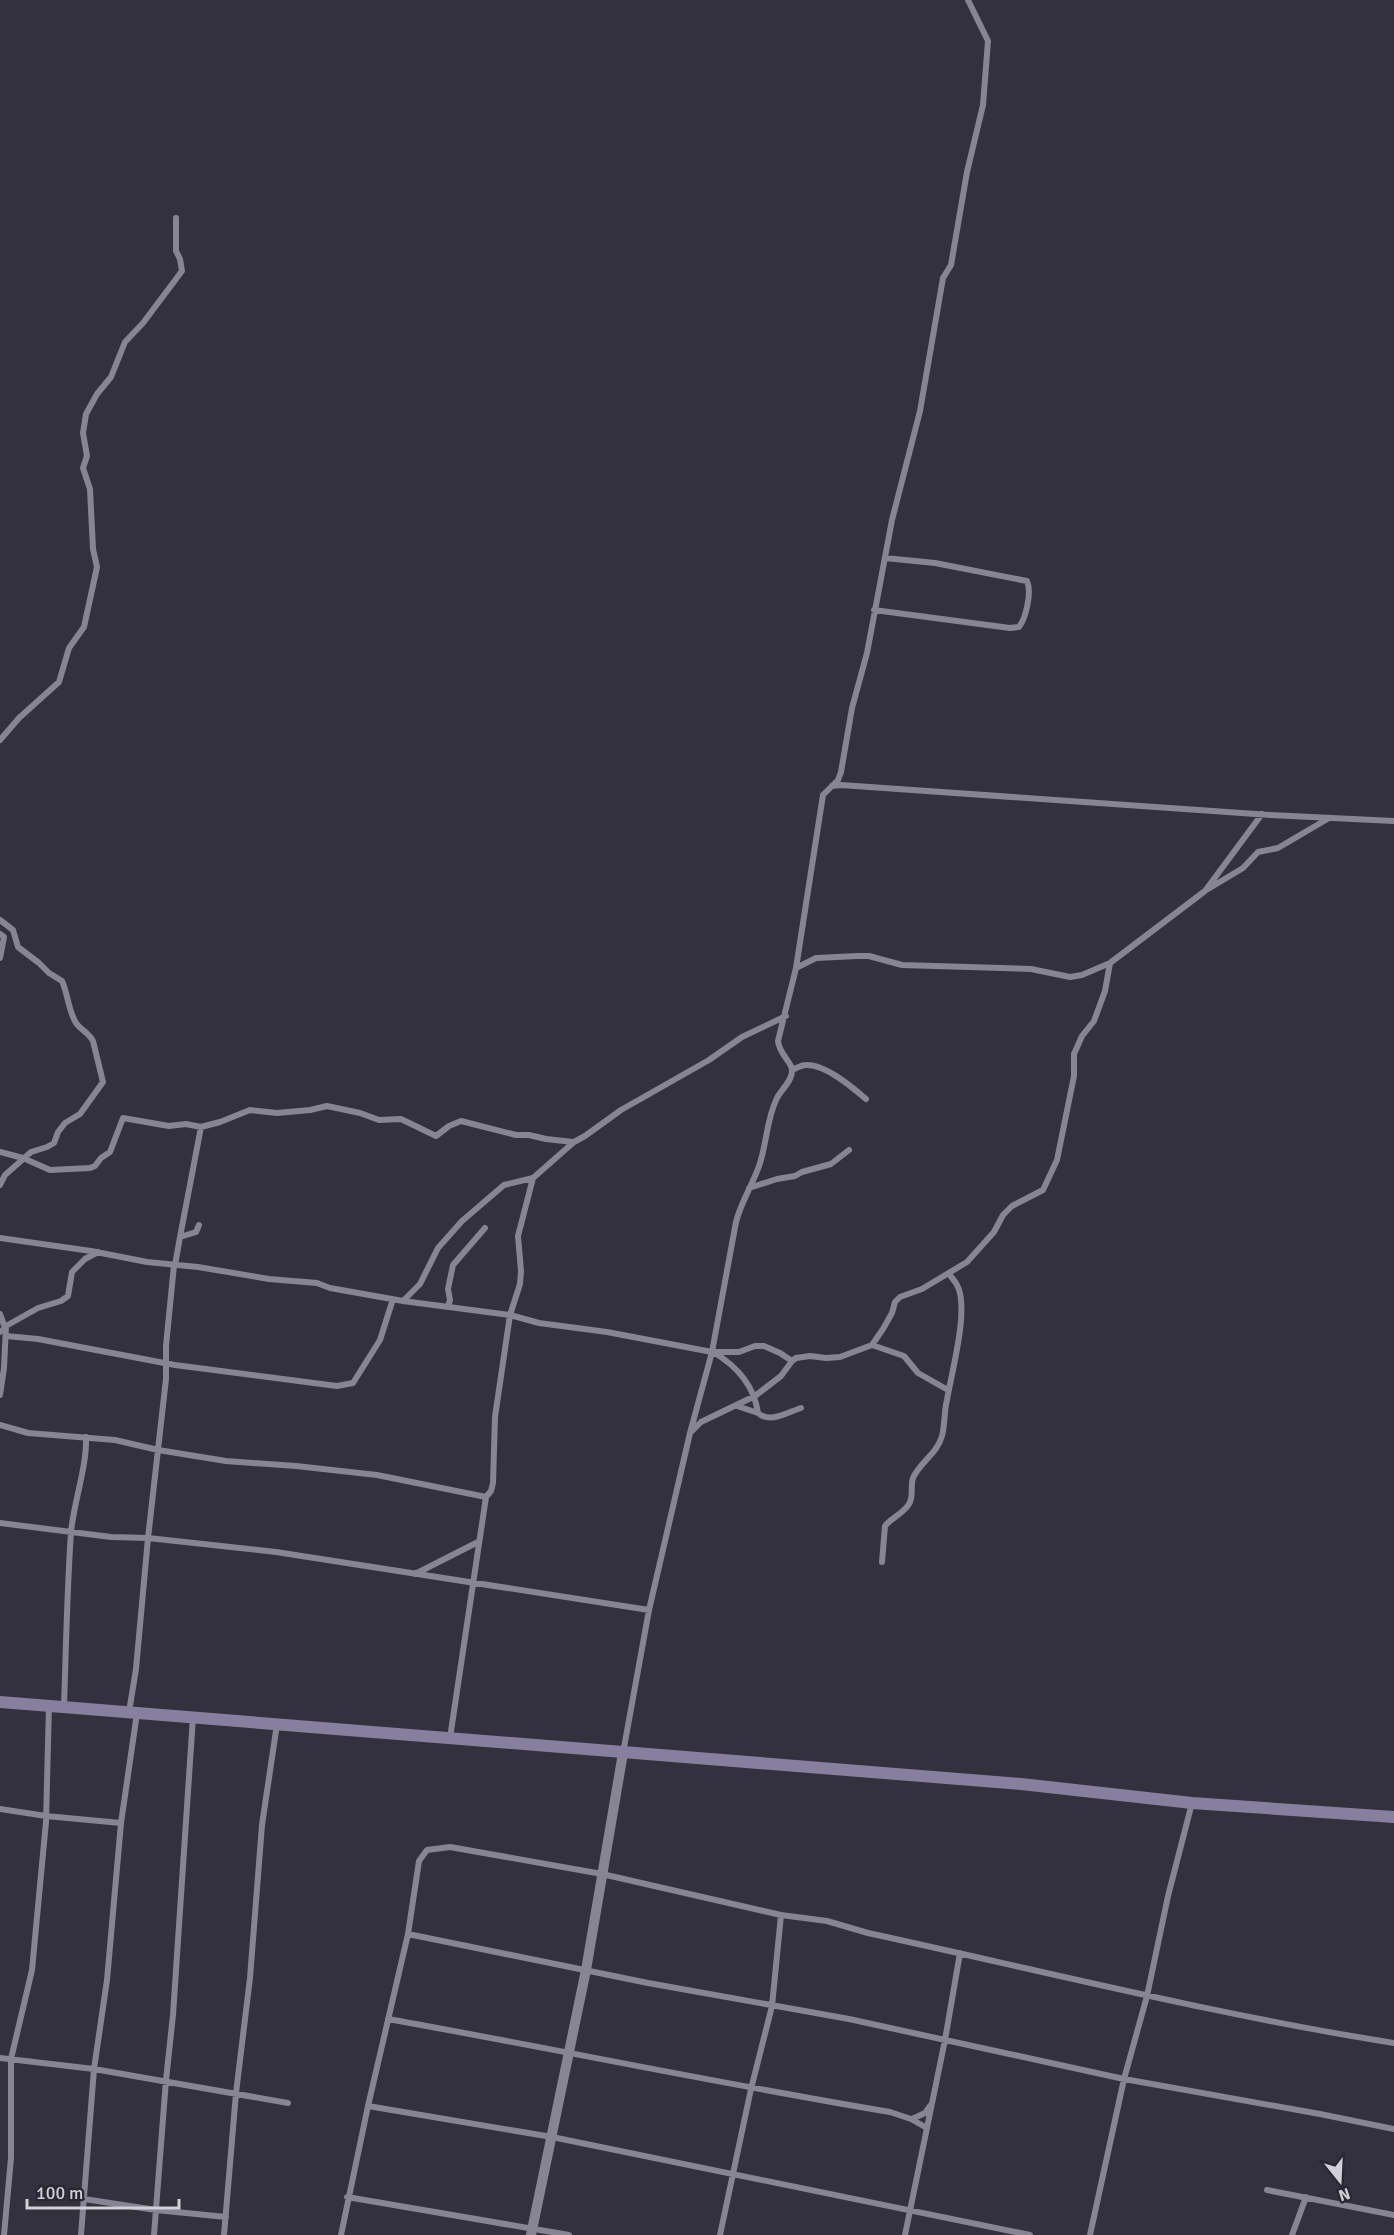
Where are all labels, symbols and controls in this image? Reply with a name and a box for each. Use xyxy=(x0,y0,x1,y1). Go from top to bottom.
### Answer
north arrow xyxy=(1310,2151,1370,2211)
scale bar xyxy=(27,2172,178,2210)
text: 100 m xyxy=(36,2182,83,2204)
text: N xyxy=(1336,2183,1353,2206)

